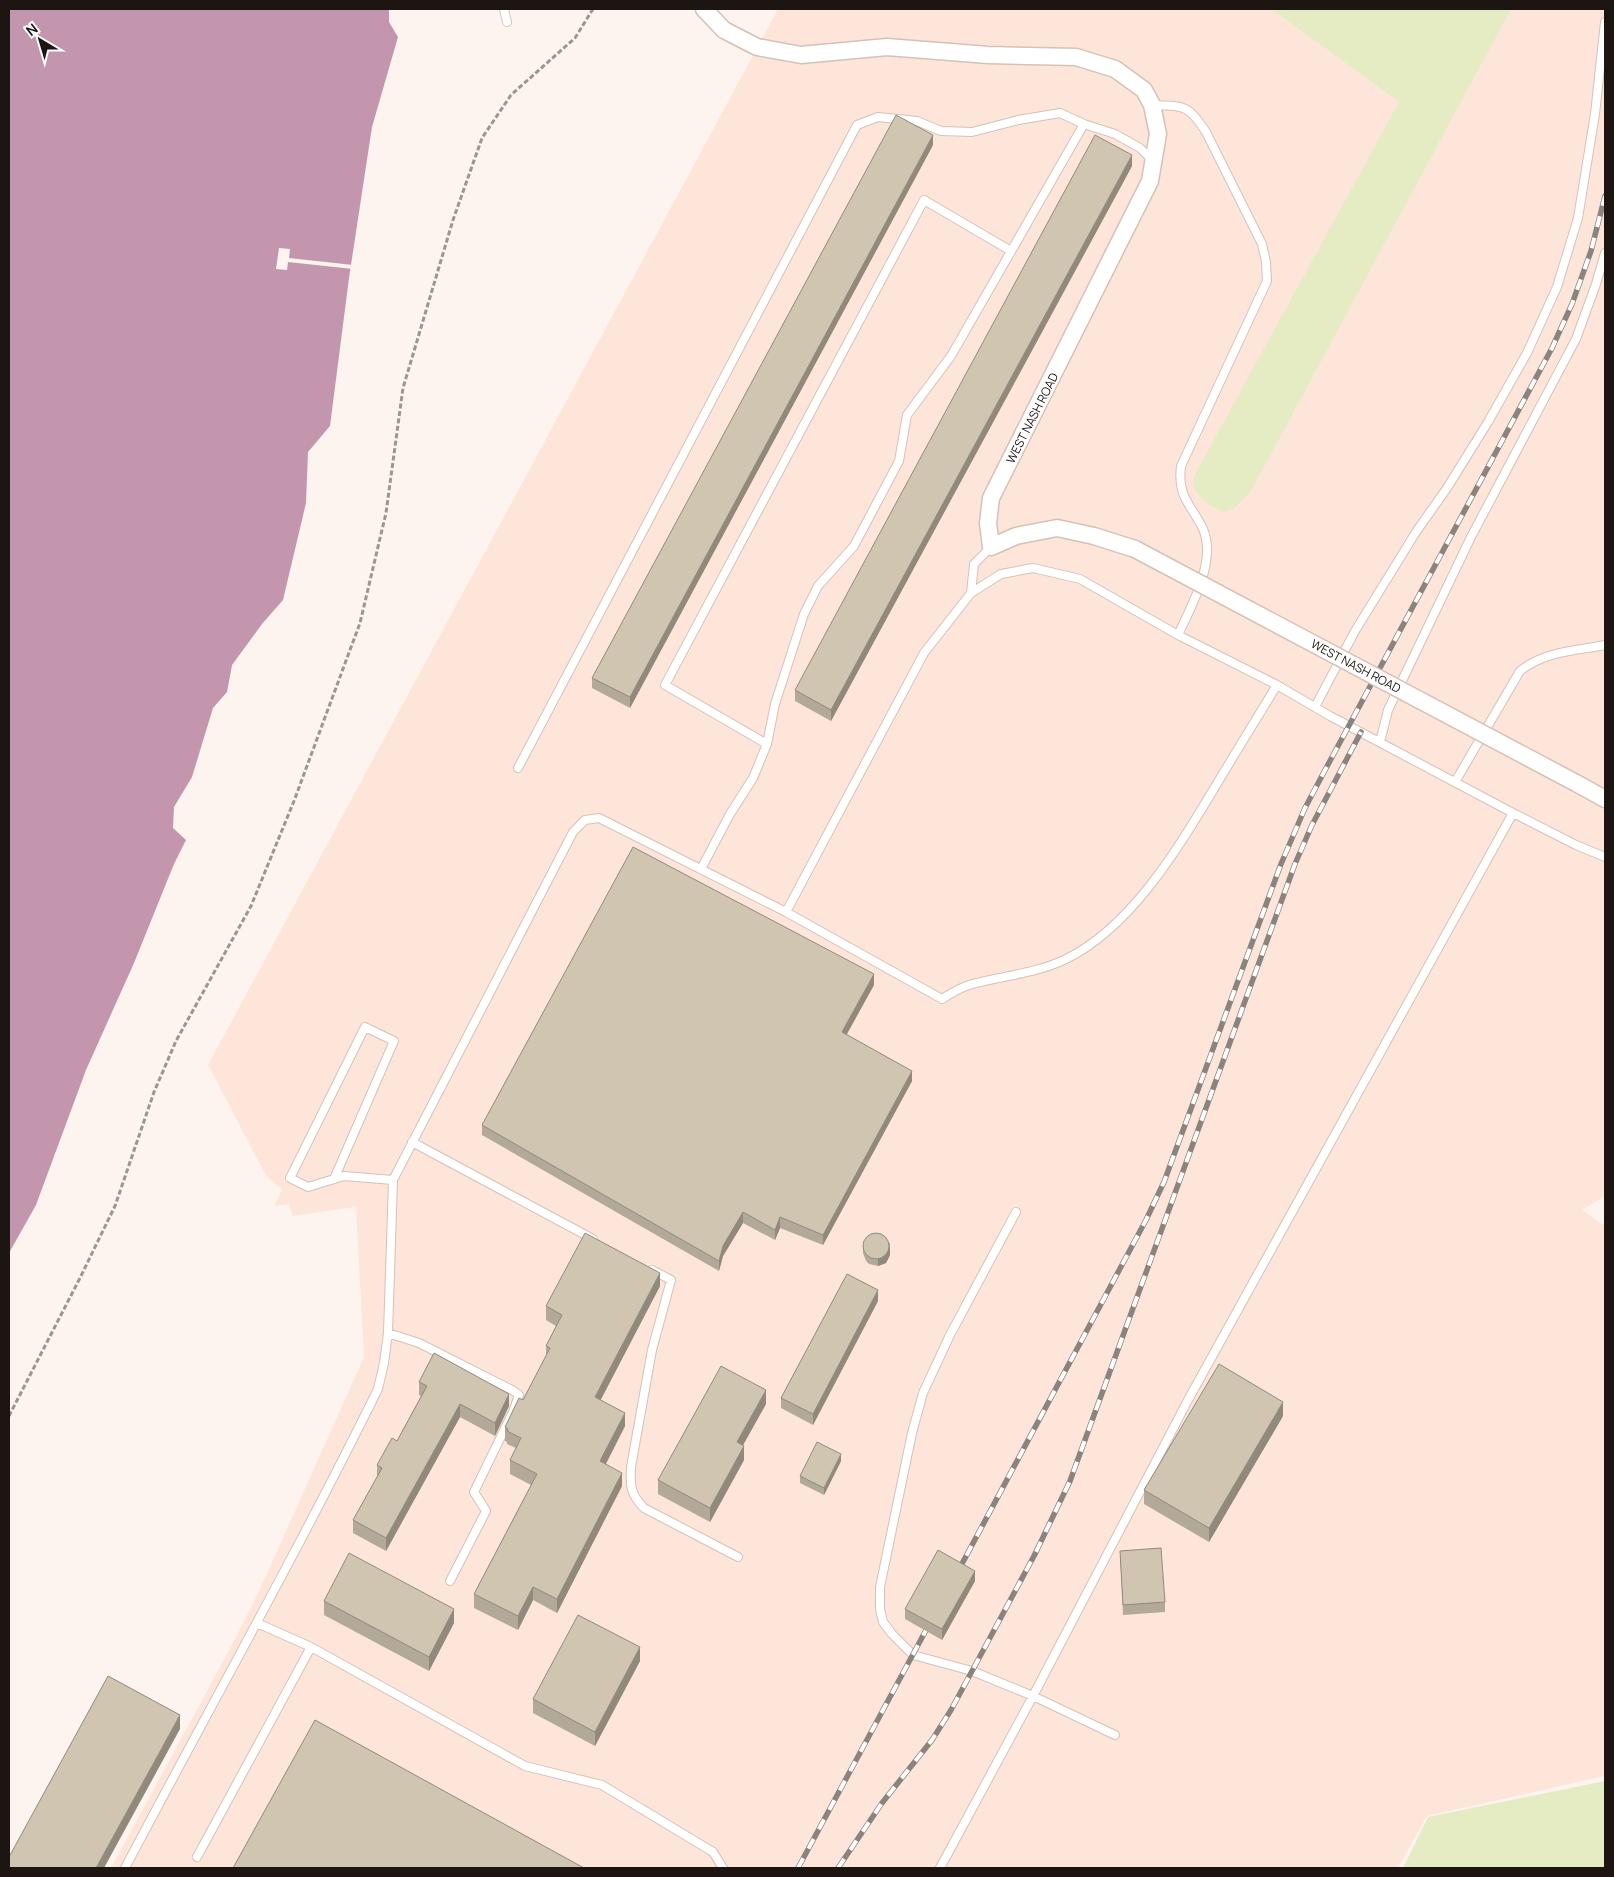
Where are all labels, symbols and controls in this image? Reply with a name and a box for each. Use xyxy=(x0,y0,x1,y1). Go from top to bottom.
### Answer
north arrow xyxy=(15,15,65,65)
text: N xyxy=(22,19,42,40)
street label: WEST NASH ROAD xyxy=(1002,370,1062,466)
street label: WEST NASH ROAD xyxy=(1308,635,1404,697)

